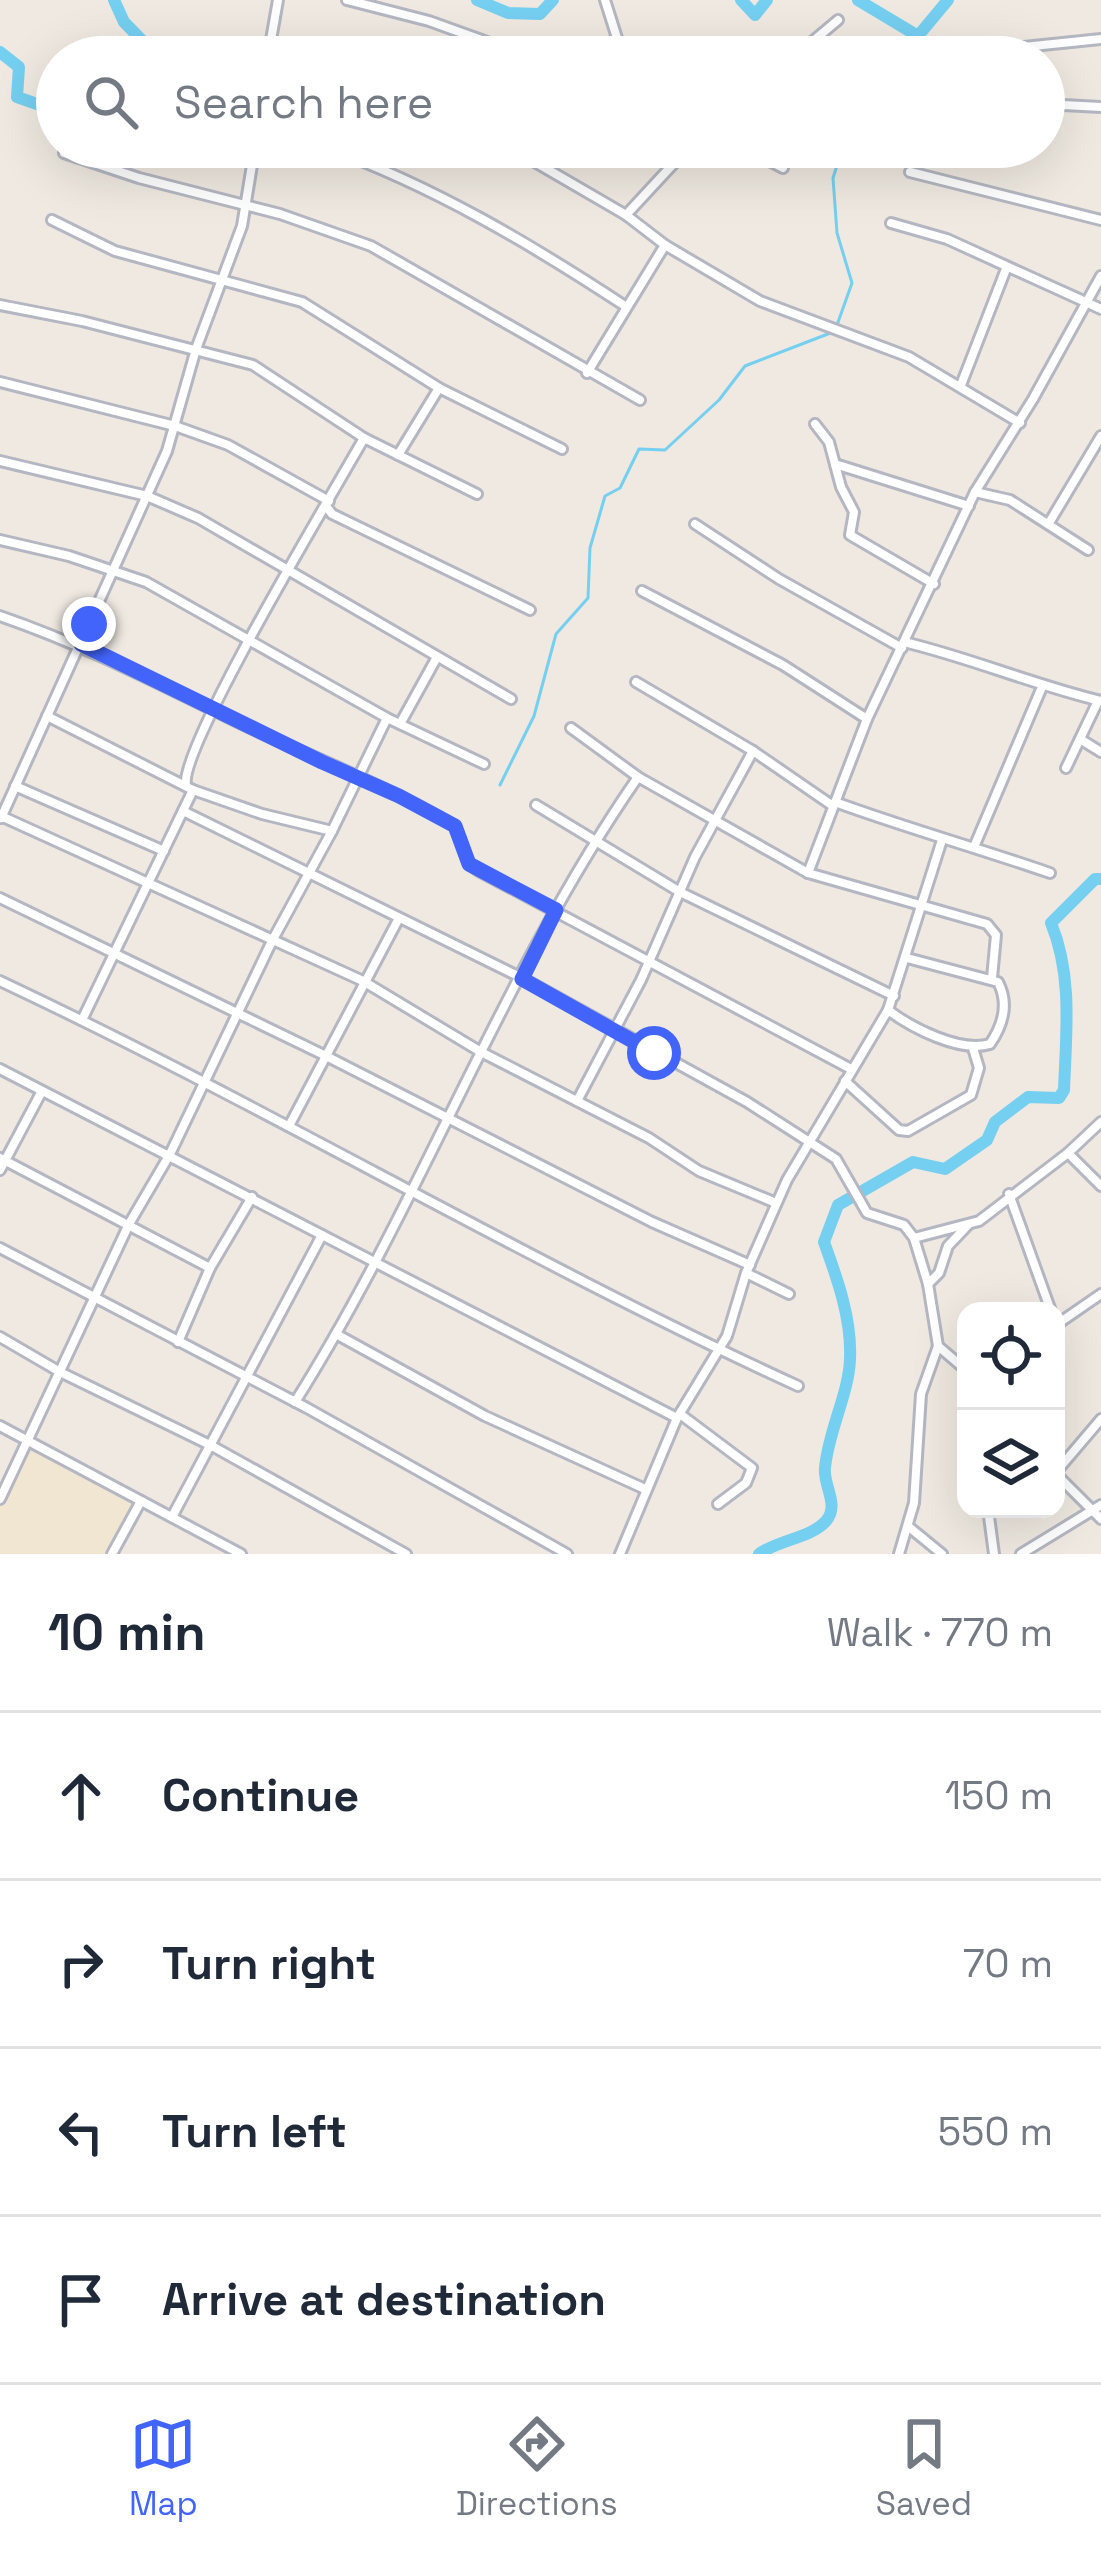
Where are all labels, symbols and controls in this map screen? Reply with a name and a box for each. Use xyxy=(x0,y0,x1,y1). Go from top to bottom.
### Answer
search box xyxy=(36,36,1065,168)
icon: search xyxy=(78,69,144,135)
text: Search here xyxy=(174,74,433,131)
route end xyxy=(62,597,116,651)
route start xyxy=(627,1026,681,1080)
map controls xyxy=(957,1302,1065,1518)
button: locate xyxy=(957,1302,1065,1410)
button: layers xyxy=(957,1410,1065,1518)
text: 10 min xyxy=(48,1600,206,1665)
text: Walk · 770 m xyxy=(827,1608,1053,1657)
icon: ahead xyxy=(48,1763,114,1829)
text: Continue xyxy=(162,1767,359,1824)
text: 150 m xyxy=(945,1771,1053,1820)
icon: right xyxy=(48,1931,114,1997)
text: Turn right xyxy=(162,1935,376,1992)
text: 70 m xyxy=(963,1939,1053,1988)
icon: left xyxy=(48,2099,114,2165)
text: Turn left xyxy=(162,2103,347,2160)
text: 550 m xyxy=(938,2107,1053,2156)
icon: arrive xyxy=(48,2267,114,2333)
text: Arrive at destination xyxy=(162,2271,606,2328)
tab: Map xyxy=(129,2411,198,2525)
tab: Directions xyxy=(456,2411,618,2525)
tab: Saved xyxy=(876,2411,972,2525)

